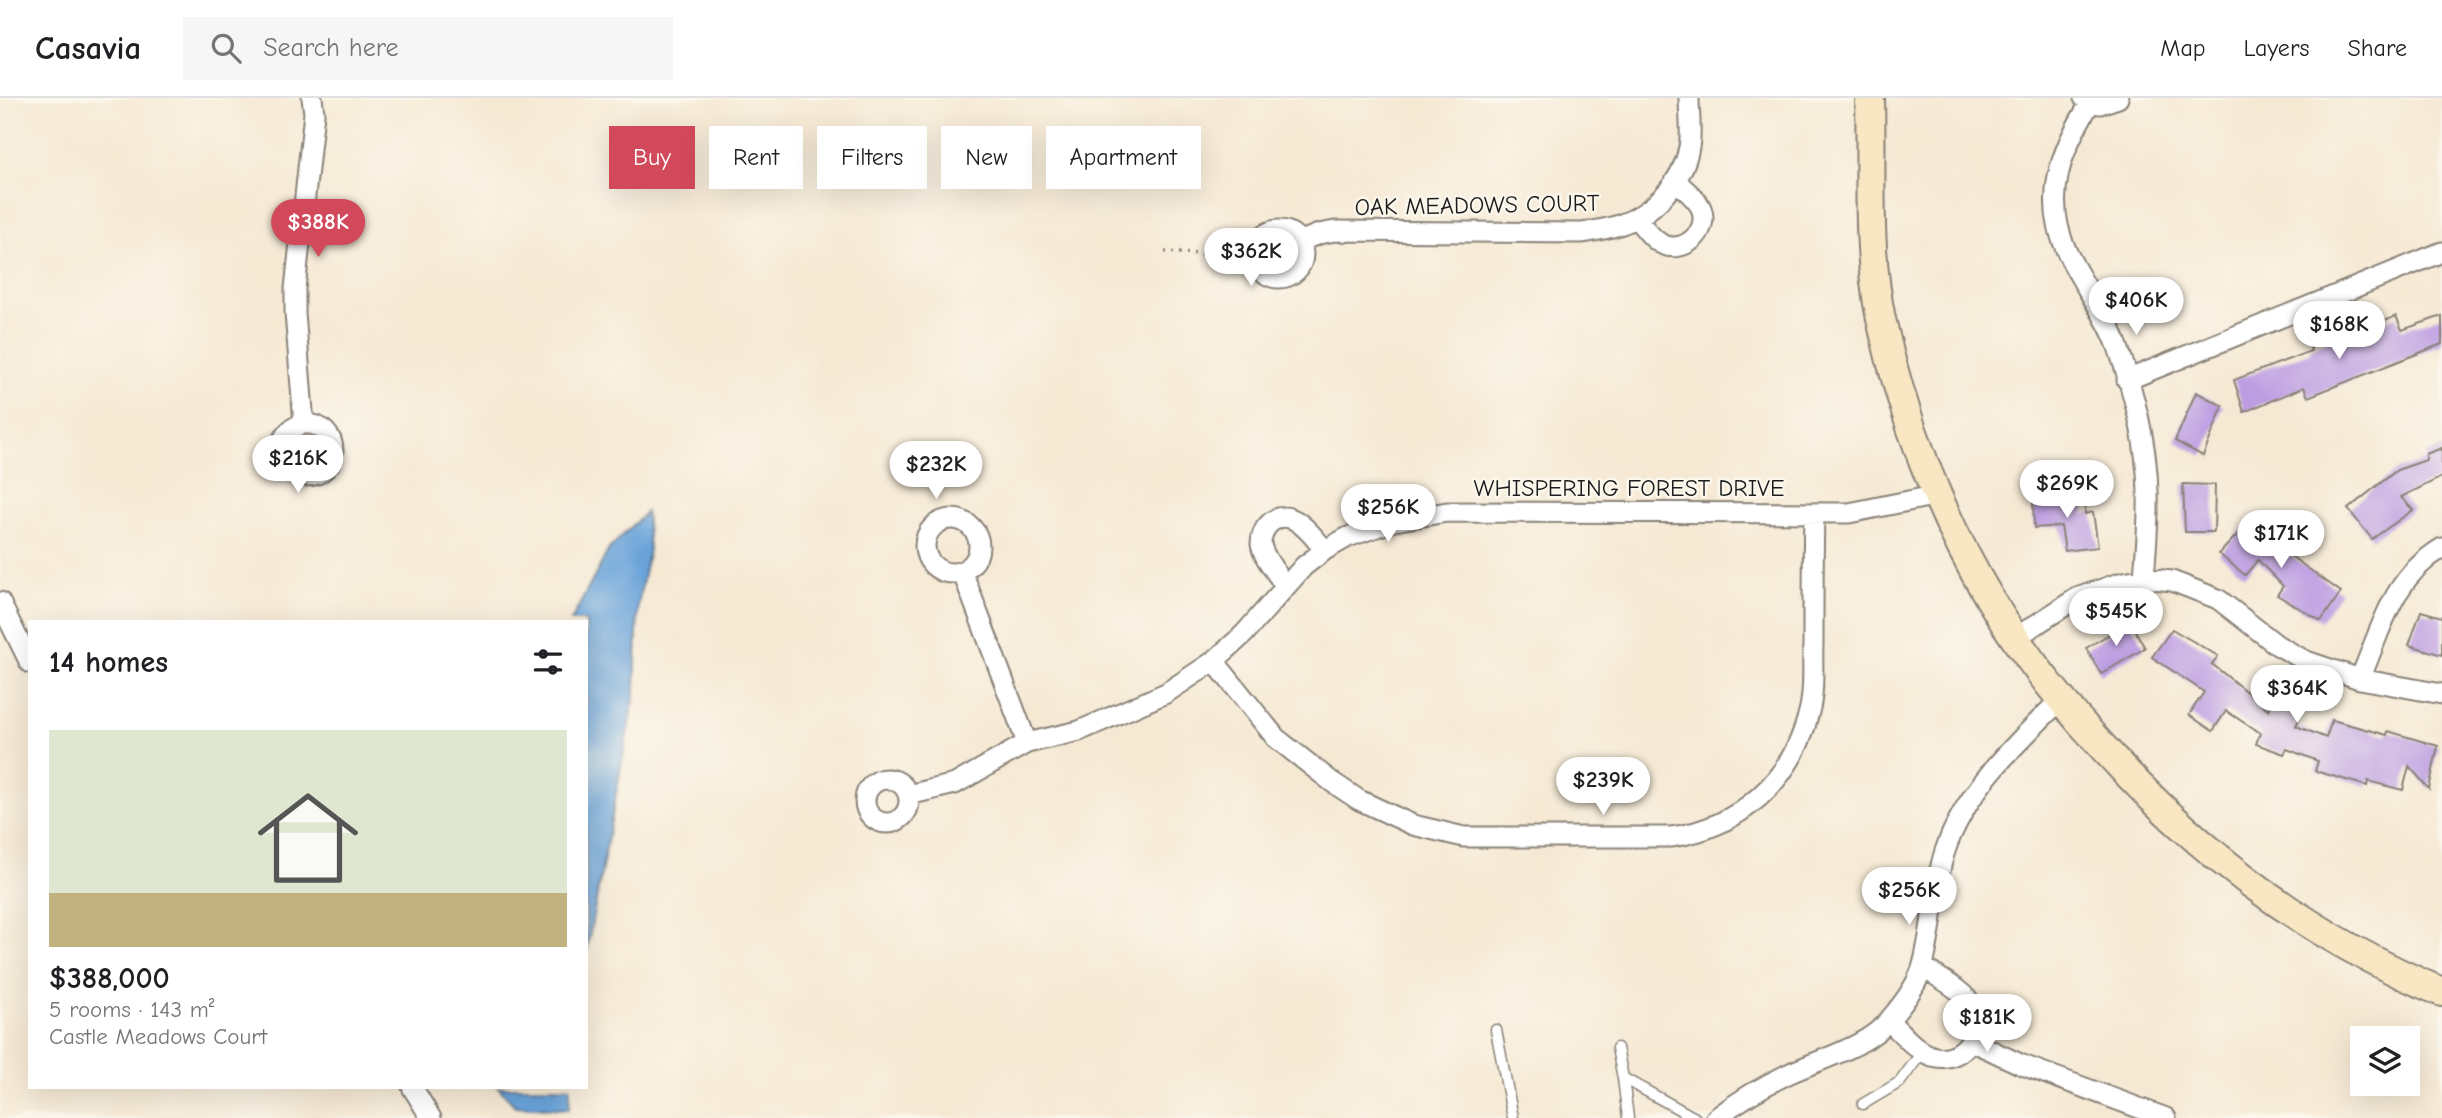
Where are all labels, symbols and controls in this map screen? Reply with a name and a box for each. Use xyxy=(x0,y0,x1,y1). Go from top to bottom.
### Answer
search box xyxy=(183,17,673,80)
text: Casavia xyxy=(35,29,141,67)
icon: search xyxy=(207,29,245,67)
text: Search here xyxy=(263,33,399,63)
text: Map xyxy=(2160,34,2206,62)
text: Layers xyxy=(2244,34,2309,62)
text: Share xyxy=(2347,34,2407,62)
chip: Buy xyxy=(609,126,695,189)
chip: Rent xyxy=(709,126,803,189)
chip: Filters xyxy=(817,126,927,189)
chip: New xyxy=(941,126,1032,189)
chip: Apartment xyxy=(1046,126,1201,189)
street label: OAK MEADOWS COURT xyxy=(1354,189,1600,221)
pin: $388K xyxy=(269,200,367,259)
text: $388K xyxy=(287,208,349,235)
pin: $362K xyxy=(1202,228,1300,288)
text: $362K xyxy=(1220,237,1282,264)
pin: $406K xyxy=(2087,278,2185,337)
text: $406K xyxy=(2105,286,2167,313)
pin: $168K xyxy=(2290,302,2388,361)
text: $168K xyxy=(2309,310,2369,337)
pin: $216K xyxy=(249,436,347,495)
pin: $232K xyxy=(887,442,985,501)
text: $216K xyxy=(268,444,328,471)
text: $232K xyxy=(905,450,967,477)
pin: $269K xyxy=(2018,460,2116,520)
text: $269K xyxy=(2036,469,2098,496)
street label: WHISPERING FOREST DRIVE xyxy=(1474,474,1784,502)
pin: $256K xyxy=(1339,484,1437,544)
text: $256K xyxy=(1357,493,1419,520)
pin: $171K xyxy=(2232,510,2330,570)
text: $171K xyxy=(2253,519,2309,546)
pin: $545K xyxy=(2067,588,2165,648)
text: $545K xyxy=(2085,597,2147,624)
icon: filters xyxy=(529,643,567,681)
text: 14 homes xyxy=(49,645,168,680)
pin: $364K xyxy=(2248,666,2346,725)
text: $364K xyxy=(2267,674,2327,701)
pin: $239K xyxy=(1554,758,1652,817)
text: $239K xyxy=(1572,766,1634,793)
icon: home xyxy=(245,775,371,901)
pin: $256K xyxy=(1860,868,1958,927)
text: $256K xyxy=(1878,876,1940,903)
text: $388,000 xyxy=(49,961,170,996)
pin: $181K xyxy=(1938,995,2036,1054)
text: 5 rooms · 143 m² xyxy=(49,996,215,1023)
text: $181K xyxy=(1959,1003,2015,1030)
text: Castle Meadows Court xyxy=(49,1023,267,1050)
map controls xyxy=(2350,1026,2420,1096)
button: layers xyxy=(2350,1026,2420,1096)

